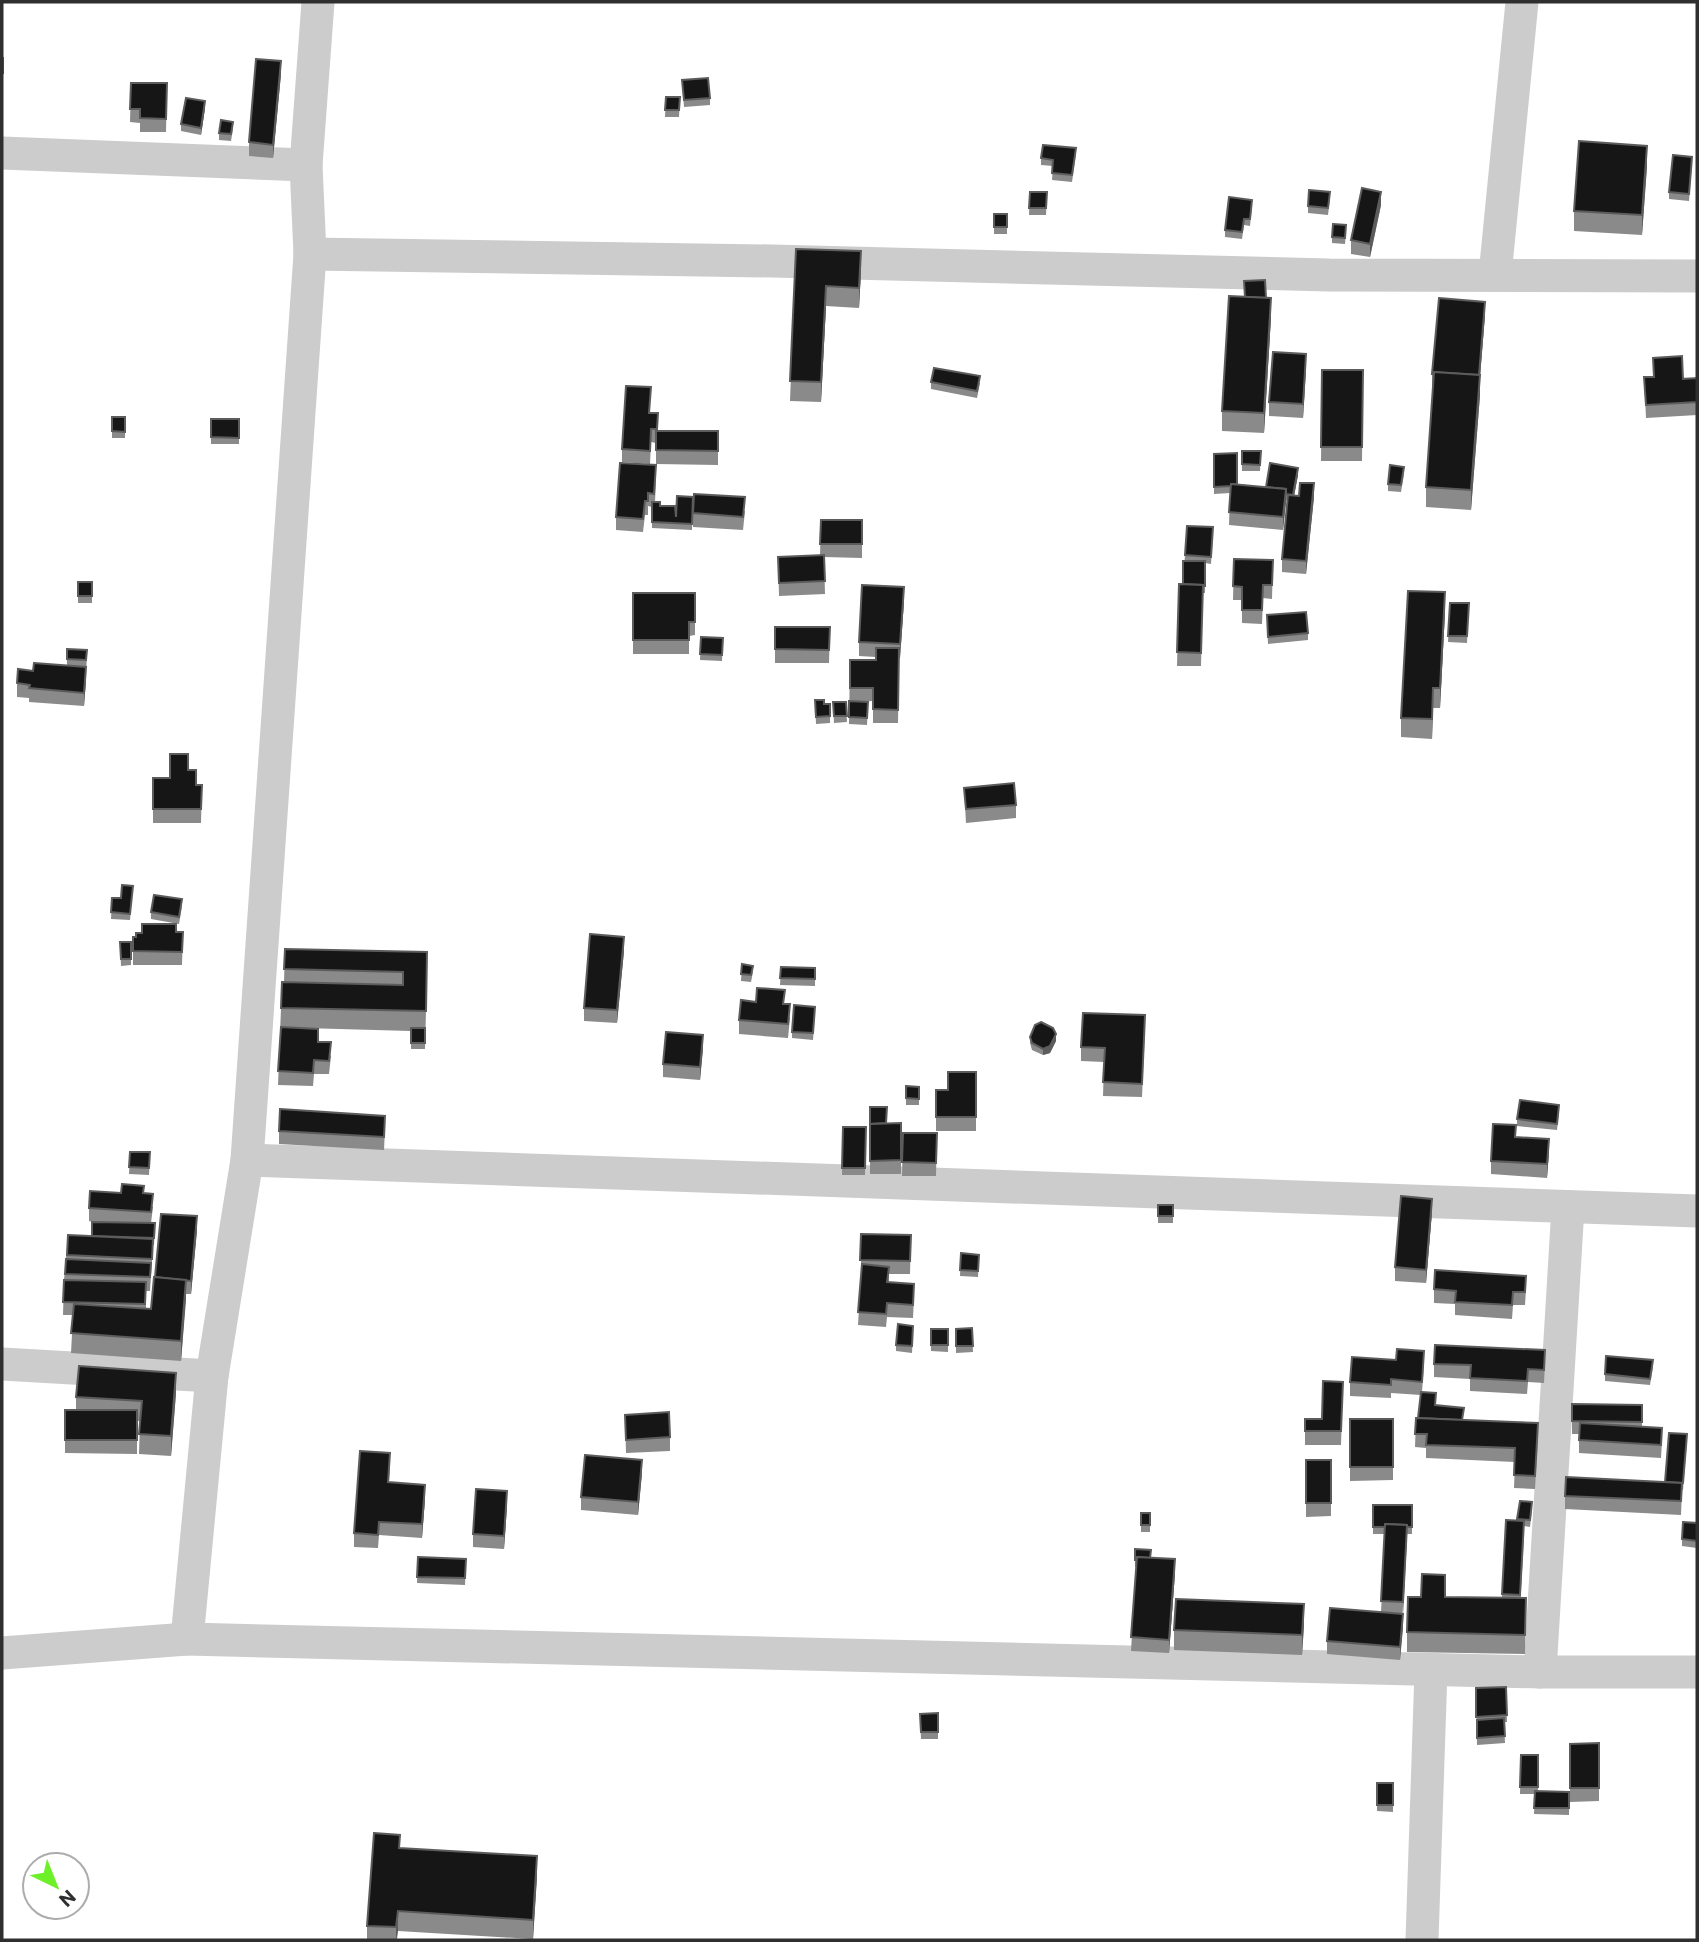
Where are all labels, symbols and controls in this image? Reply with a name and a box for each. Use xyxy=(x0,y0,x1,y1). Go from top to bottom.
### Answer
north arrow xyxy=(21,1851,91,1921)
text: N xyxy=(55,1886,81,1912)

